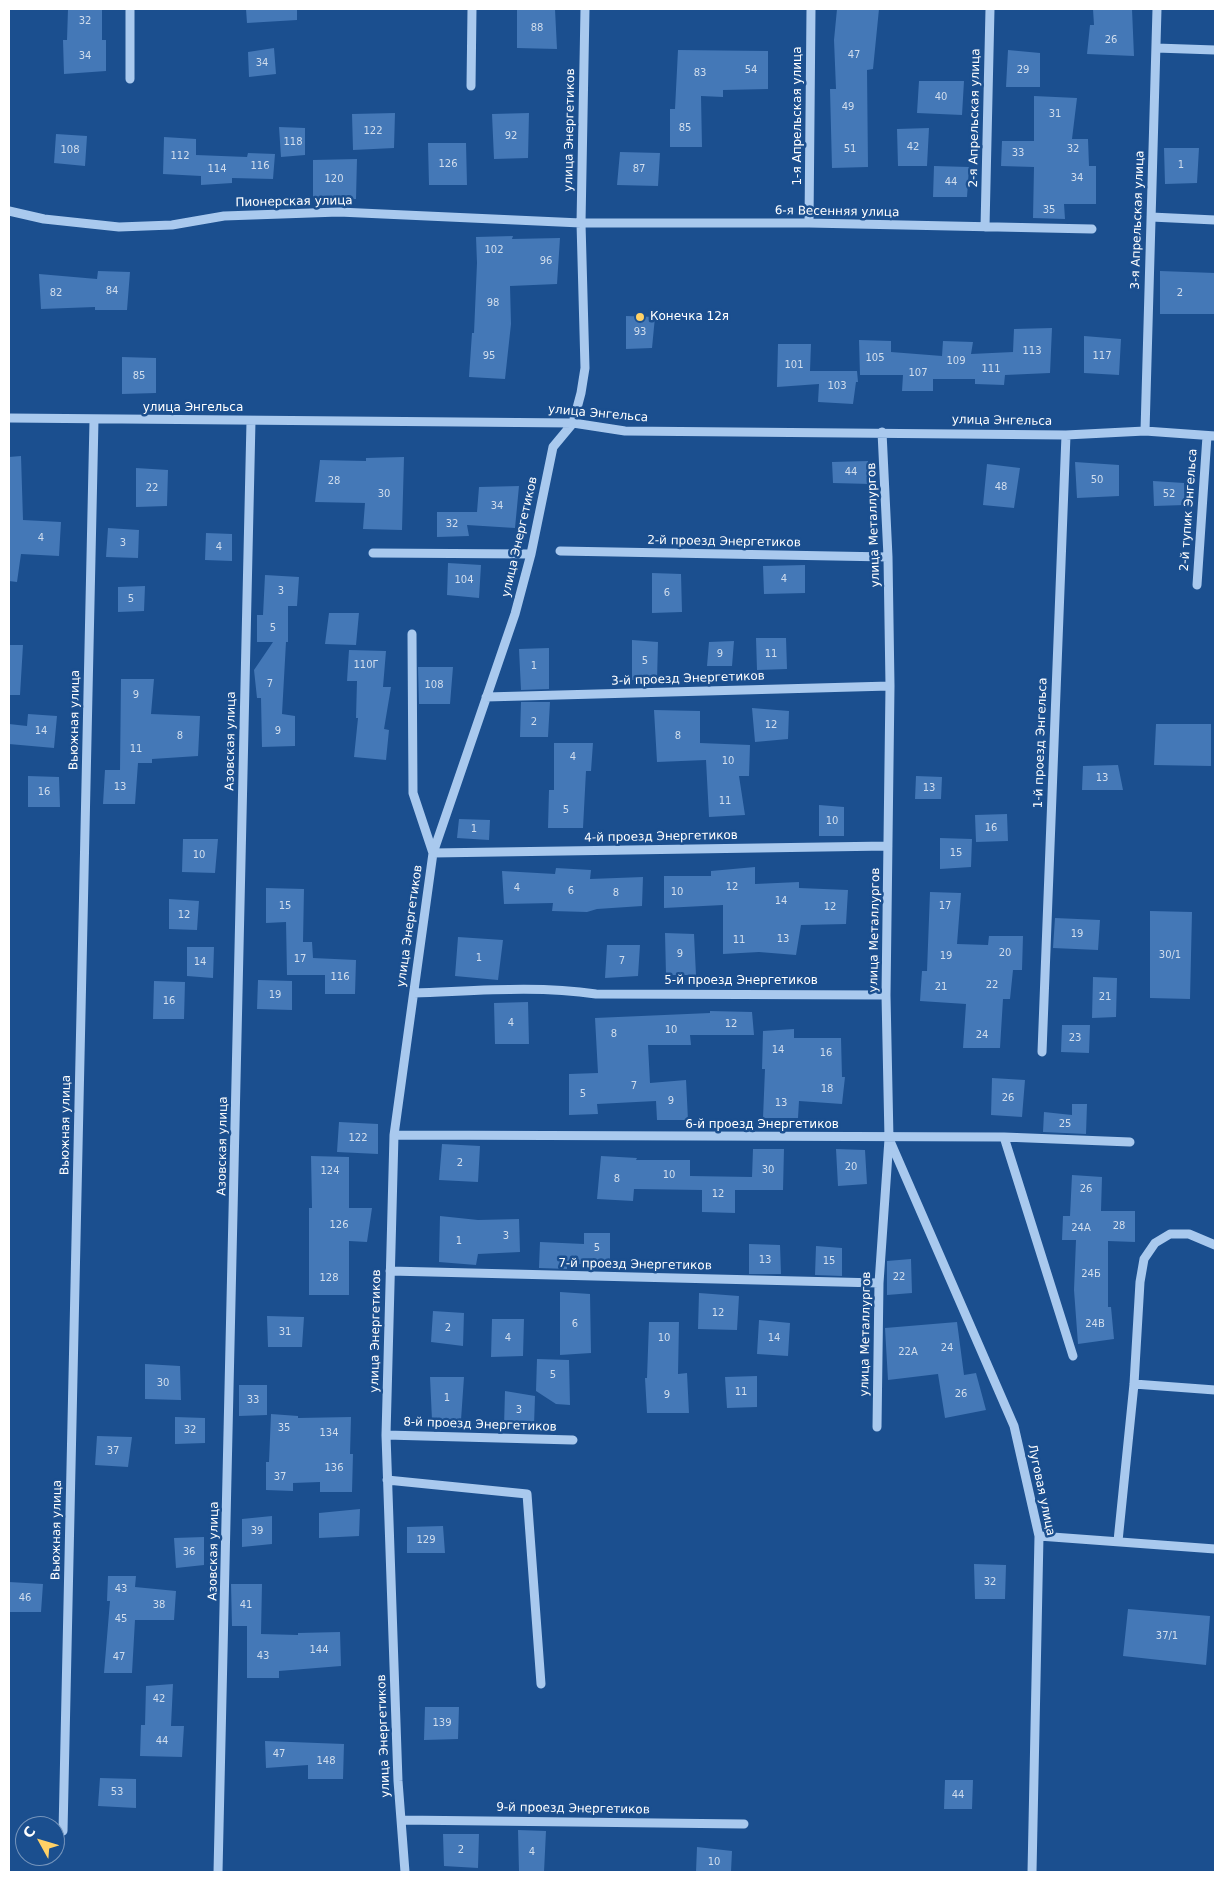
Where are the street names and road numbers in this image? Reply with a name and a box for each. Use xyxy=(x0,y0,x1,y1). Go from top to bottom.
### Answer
street label: 1-я Апрельская улица xyxy=(791,46,805,186)
street label: 2-я Апрельская улица xyxy=(967,48,983,188)
street label: улица Энергетиков xyxy=(562,68,578,192)
street label: 3-я Апрельская улица xyxy=(1128,150,1148,290)
street label: Пионерская улица xyxy=(235,194,353,210)
street label: 6-я Весенняя улица xyxy=(775,204,899,220)
street label: улица Энгельса xyxy=(143,401,243,415)
street label: улица Энгельса xyxy=(547,402,649,426)
street label: улица Энгельса xyxy=(952,413,1052,429)
street label: 2-й тупик Энгельса xyxy=(1178,448,1200,572)
street label: улица Металлургов xyxy=(865,462,883,588)
street label: улица Энергетиков xyxy=(499,475,541,599)
street label: 2-й проезд Энергетиков xyxy=(647,533,801,551)
street label: 3-й проезд Энергетиков xyxy=(611,669,765,689)
street label: Вьюжная улица xyxy=(67,670,83,770)
street label: 1-й проезд Энгельса xyxy=(1032,677,1050,809)
street label: Азовская улица xyxy=(223,691,239,791)
street label: 4-й проезд Энергетиков xyxy=(584,828,738,846)
street label: улица Энергетиков xyxy=(394,864,426,988)
street label: улица Металлургов xyxy=(867,868,883,992)
street label: 5-й проезд Энергетиков xyxy=(664,974,818,988)
street label: Вьюжная улица xyxy=(58,1075,74,1175)
street label: Азовская улица xyxy=(215,1096,231,1196)
street label: 6-й проезд Энергетиков xyxy=(685,1118,839,1132)
street label: 7-й проезд Энергетиков xyxy=(558,1256,712,1274)
street label: улица Энергетиков xyxy=(368,1269,384,1393)
street label: улица Металлургов xyxy=(858,1272,874,1396)
street label: 8-й проезд Энергетиков xyxy=(403,1415,557,1435)
street label: Луговая улица xyxy=(1024,1443,1058,1537)
street label: Вьюжная улица xyxy=(49,1480,65,1580)
street label: Азовская улица xyxy=(206,1501,222,1601)
street label: улица Энергетиков xyxy=(375,1674,393,1798)
street label: 9-й проезд Энергетиков xyxy=(496,1800,650,1818)

